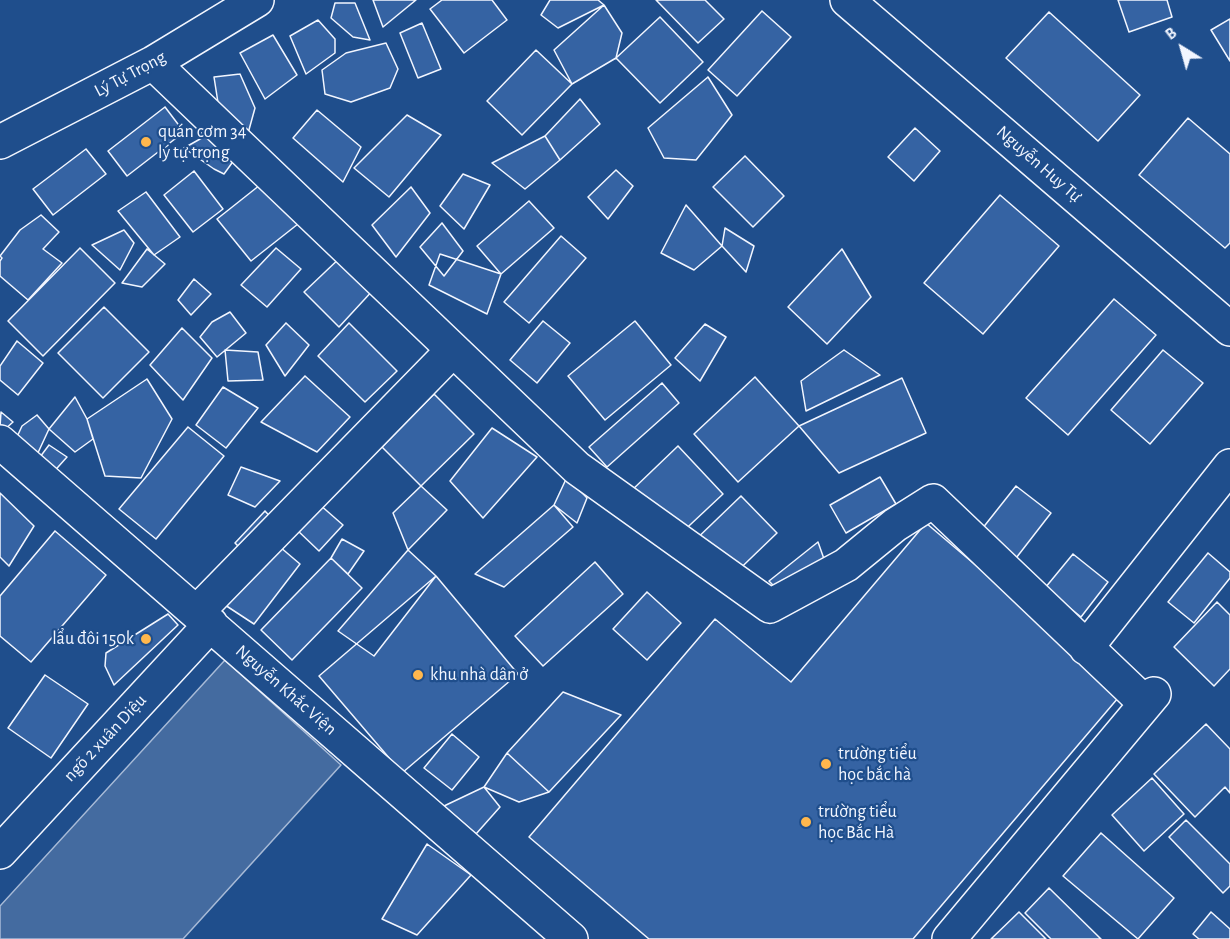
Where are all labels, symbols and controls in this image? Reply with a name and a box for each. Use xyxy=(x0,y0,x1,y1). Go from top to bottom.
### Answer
north arrow xyxy=(1152,18,1212,78)
text: B xyxy=(1163,24,1180,43)
street label: Lý Tự Trọng xyxy=(91,46,169,102)
place label: quán cơm 34 lý tự trọng xyxy=(158,121,246,164)
street label: Nguyễn Huy Tự xyxy=(992,121,1086,207)
marker: quán cơm 34 lý tự trọng xyxy=(139,135,153,149)
place label: lẩu đôi 150k xyxy=(52,628,134,650)
marker: lẩu đôi 150k xyxy=(139,632,153,646)
street label: Nguyễn Khắc Viện xyxy=(231,640,341,740)
place label: khu nhà dân ở xyxy=(430,664,529,686)
marker: khu nhà dân ở xyxy=(411,668,425,682)
street label: ngõ 2 xuân Diệu xyxy=(59,690,151,786)
place label: trường tiểu học bắc hà xyxy=(838,743,917,786)
marker: trường tiểu học bắc hà xyxy=(819,757,833,771)
place label: trường tiểu học Bắc Hà xyxy=(818,801,897,844)
marker: trường tiểu học Bắc Hà xyxy=(799,815,813,829)

